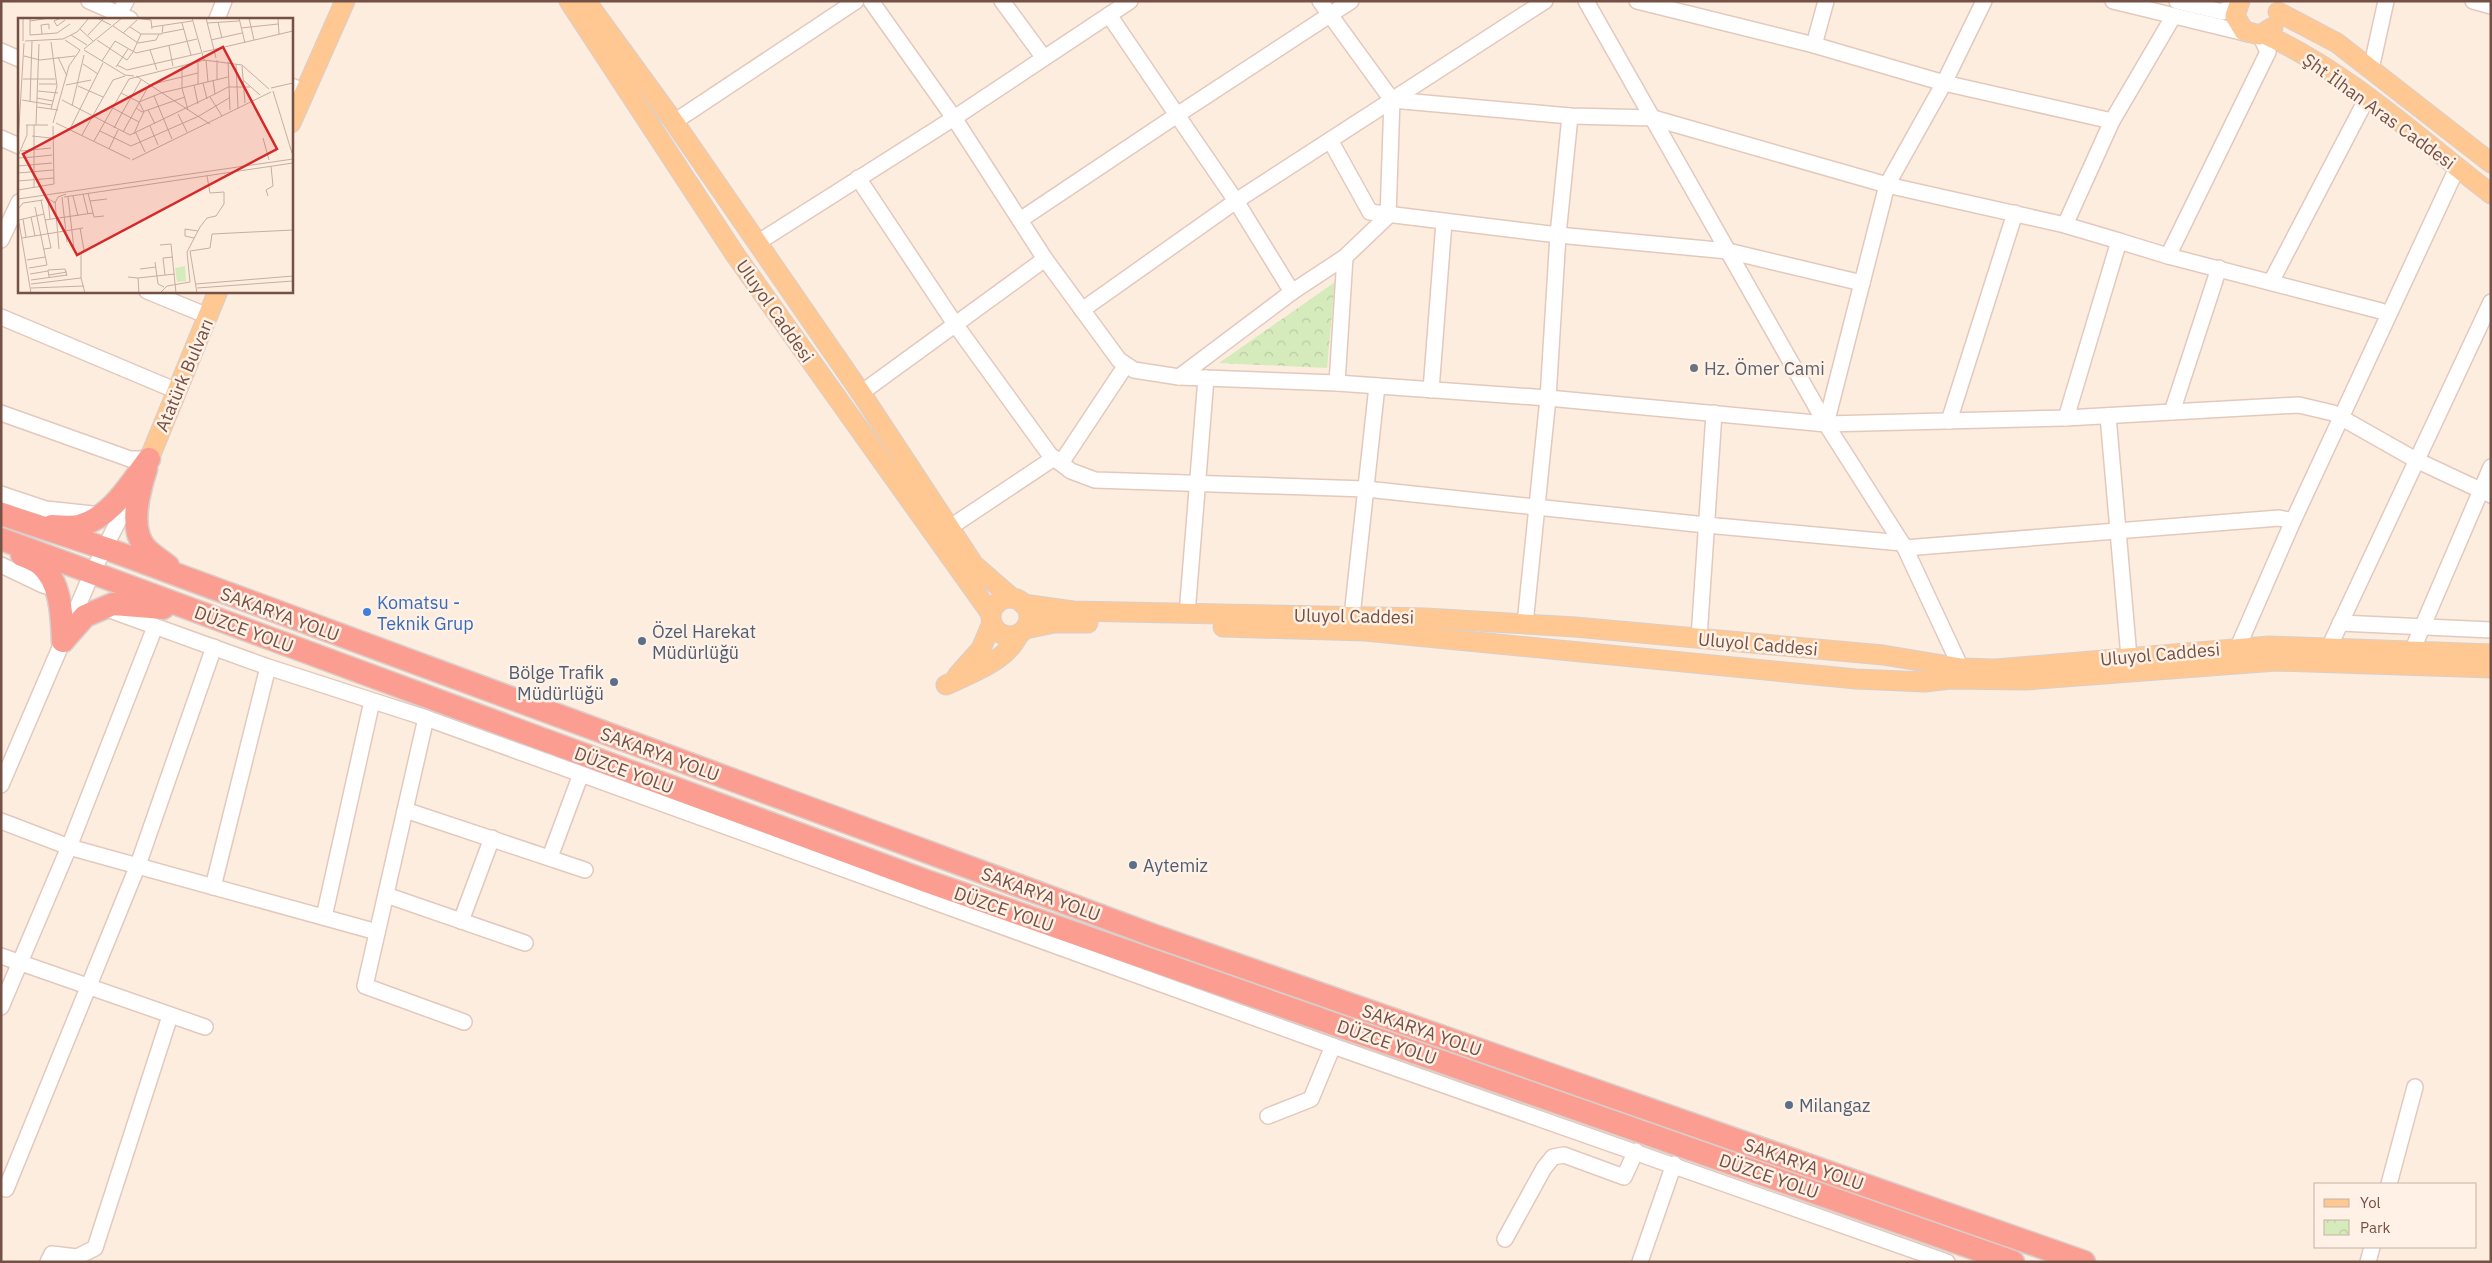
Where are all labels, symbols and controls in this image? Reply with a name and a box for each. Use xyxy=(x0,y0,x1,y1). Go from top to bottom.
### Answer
inset map xyxy=(18,18,292,292)
street label: Şht İlhan Aras Caddesi xyxy=(2298,48,2460,174)
street label: Uluyol Caddesi xyxy=(731,255,819,367)
street label: Atatürk Bulvarı xyxy=(150,315,218,435)
place label: Hz. Ömer Cami xyxy=(1704,357,1825,380)
marker: Hz. Ömer Cami xyxy=(1688,362,1700,374)
street label: SAKARYA YOLU xyxy=(217,582,343,646)
place label: Komatsu - Teknik Grup xyxy=(377,591,474,635)
street label: DÜZCE YOLU xyxy=(191,600,297,658)
street label: Uluyol Caddesi xyxy=(1294,603,1414,629)
marker: Komatsu - Teknik Grup xyxy=(361,606,373,618)
place label: Özel Harekat Müdürlüğü xyxy=(652,620,756,664)
street label: Uluyol Caddesi xyxy=(1697,627,1819,661)
marker: Özel Harekat Müdürlüğü xyxy=(636,635,648,647)
street label: Uluyol Caddesi xyxy=(2099,637,2221,671)
place label: Bölge Trafik Müdürlüğü xyxy=(508,661,604,705)
marker: Bölge Trafik Müdürlüğü xyxy=(608,676,620,688)
street label: SAKARYA YOLU xyxy=(597,722,723,786)
street label: DÜZCE YOLU xyxy=(571,741,677,799)
place label: Aytemiz xyxy=(1143,854,1208,877)
marker: Aytemiz xyxy=(1127,859,1139,871)
street label: SAKARYA YOLU xyxy=(978,862,1104,926)
street label: DÜZCE YOLU xyxy=(951,881,1057,937)
street label: SAKARYA YOLU xyxy=(1359,999,1485,1061)
street label: DÜZCE YOLU xyxy=(1334,1014,1440,1070)
place label: Milangaz xyxy=(1799,1094,1870,1117)
marker: Milangaz xyxy=(1783,1099,1795,1111)
street label: SAKARYA YOLU xyxy=(1741,1133,1867,1195)
street label: DÜZCE YOLU xyxy=(1716,1148,1822,1204)
legend xyxy=(2314,1183,2477,1248)
text: Yol xyxy=(2360,1193,2381,1212)
text: Park xyxy=(2360,1218,2390,1237)

